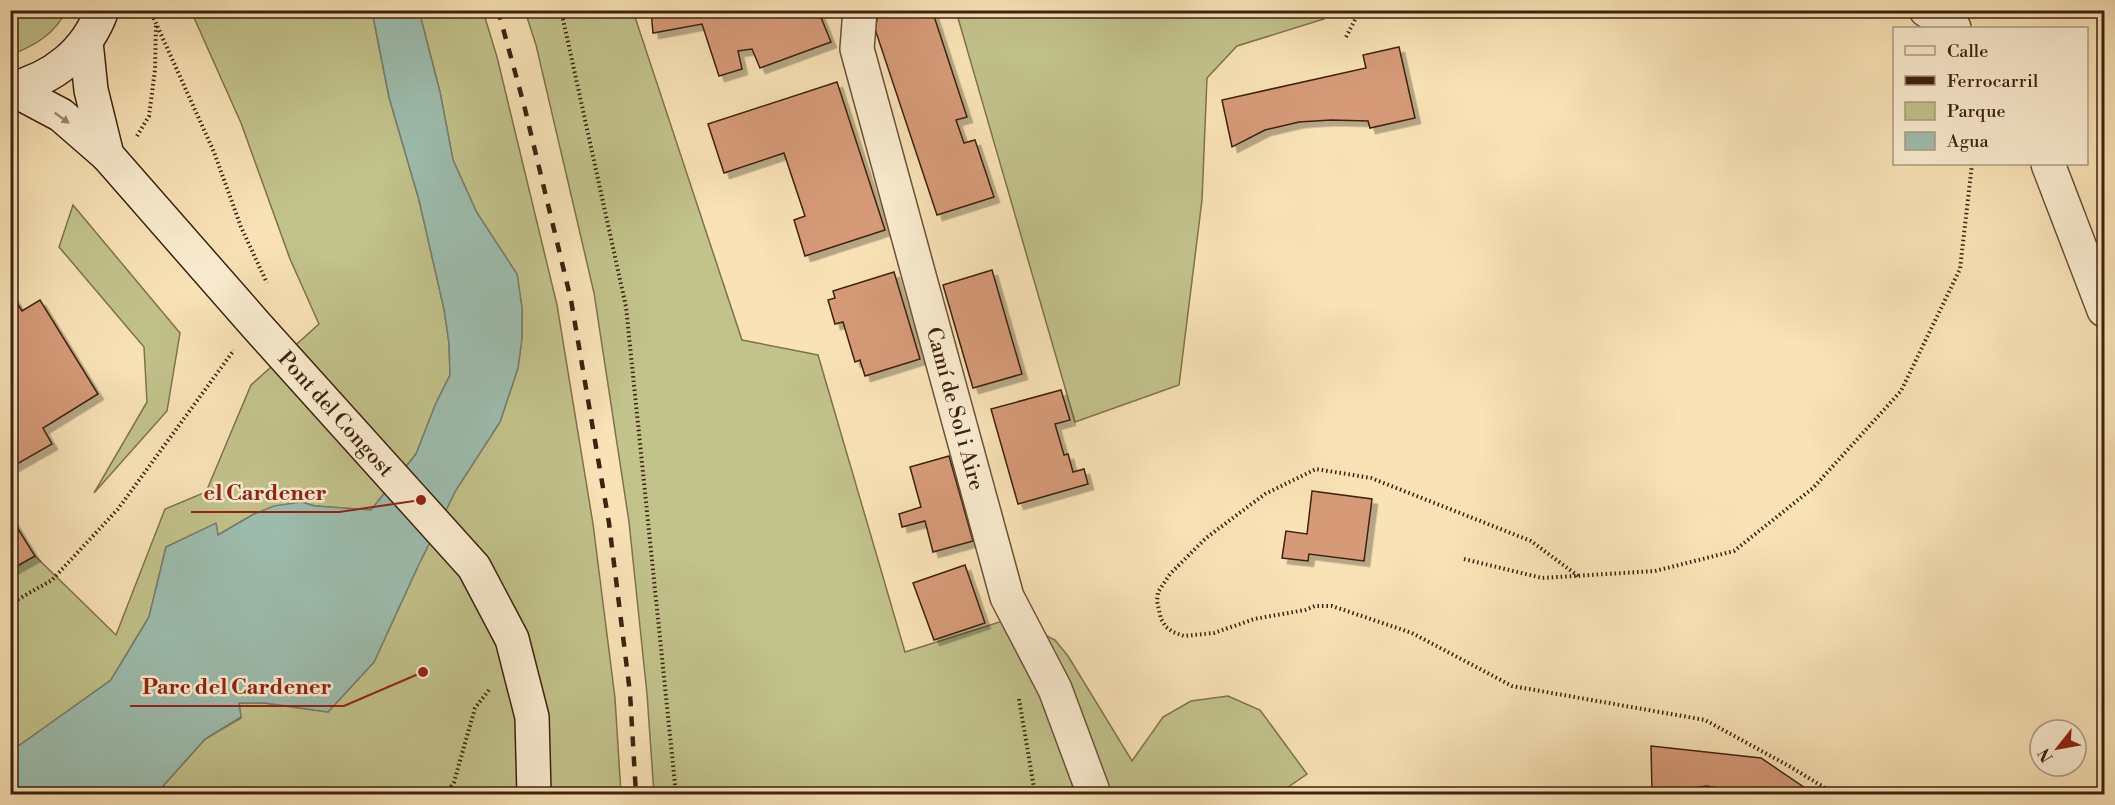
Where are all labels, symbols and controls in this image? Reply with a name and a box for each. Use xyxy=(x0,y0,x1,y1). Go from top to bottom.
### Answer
legend xyxy=(1893,27,2088,165)
text: Calle xyxy=(1947,40,1988,63)
text: Ferrocarril xyxy=(1947,70,2039,93)
text: Parque xyxy=(1947,100,2006,123)
one-way arrow xyxy=(54,112,70,124)
text: Agua xyxy=(1946,130,1989,153)
street label: Camí de Sol i Aire xyxy=(920,324,989,493)
street label: Pont del Congost xyxy=(272,346,399,483)
callout: el Cardener xyxy=(191,472,339,512)
text: el Cardener xyxy=(203,480,327,507)
callout: Parc del Cardener xyxy=(130,666,344,706)
text: Parc del Cardener xyxy=(142,674,332,701)
north arrow xyxy=(2028,718,2088,778)
text: N xyxy=(2034,744,2058,766)

